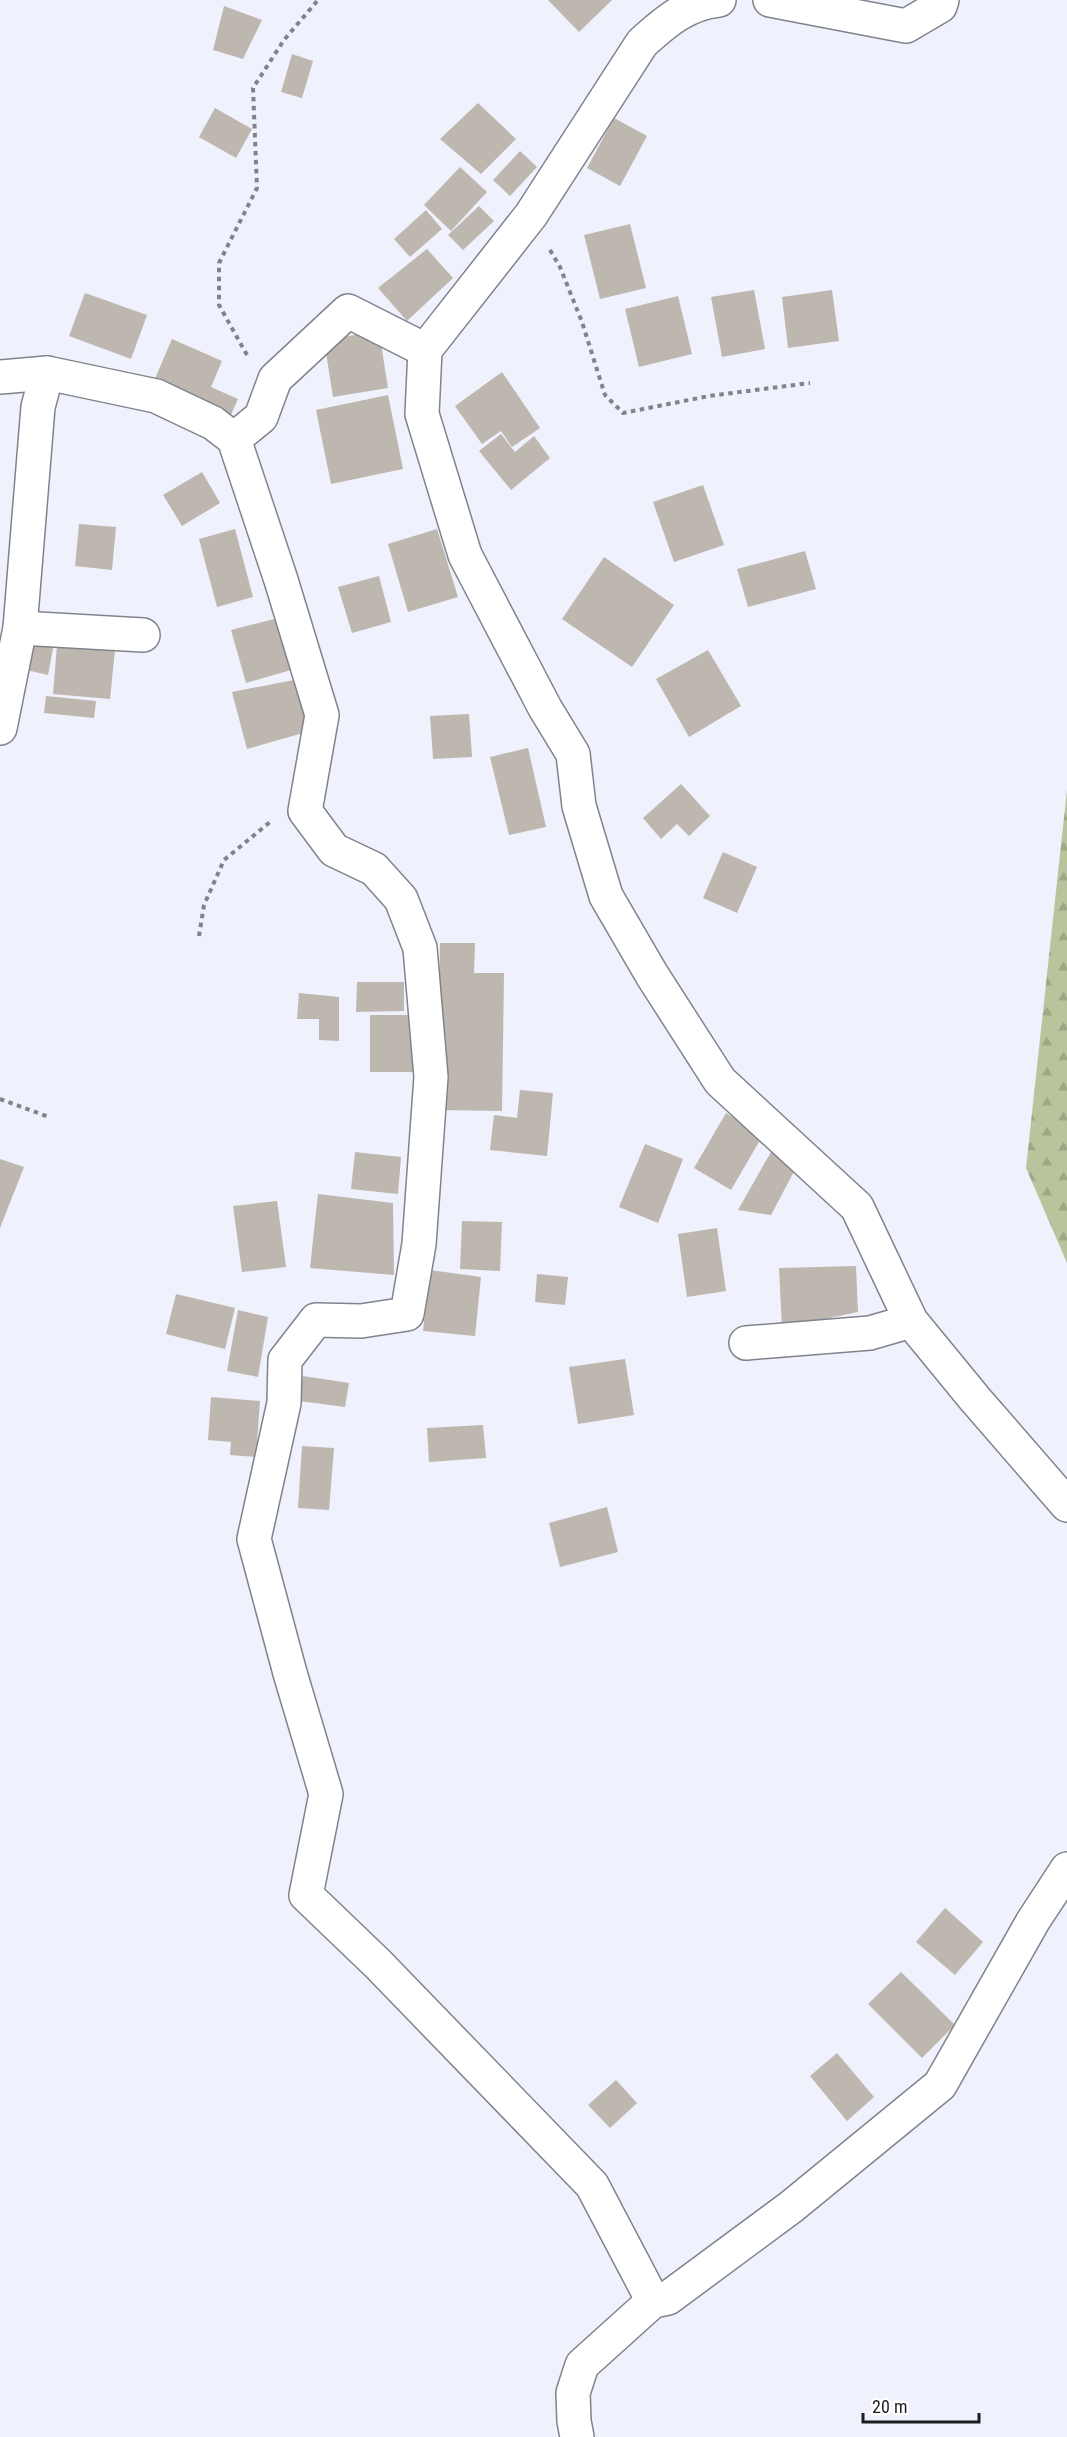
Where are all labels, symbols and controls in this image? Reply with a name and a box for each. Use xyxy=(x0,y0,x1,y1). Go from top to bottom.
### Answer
scale bar xyxy=(863,2386,978,2424)
text: 20 m xyxy=(872,2396,907,2417)

